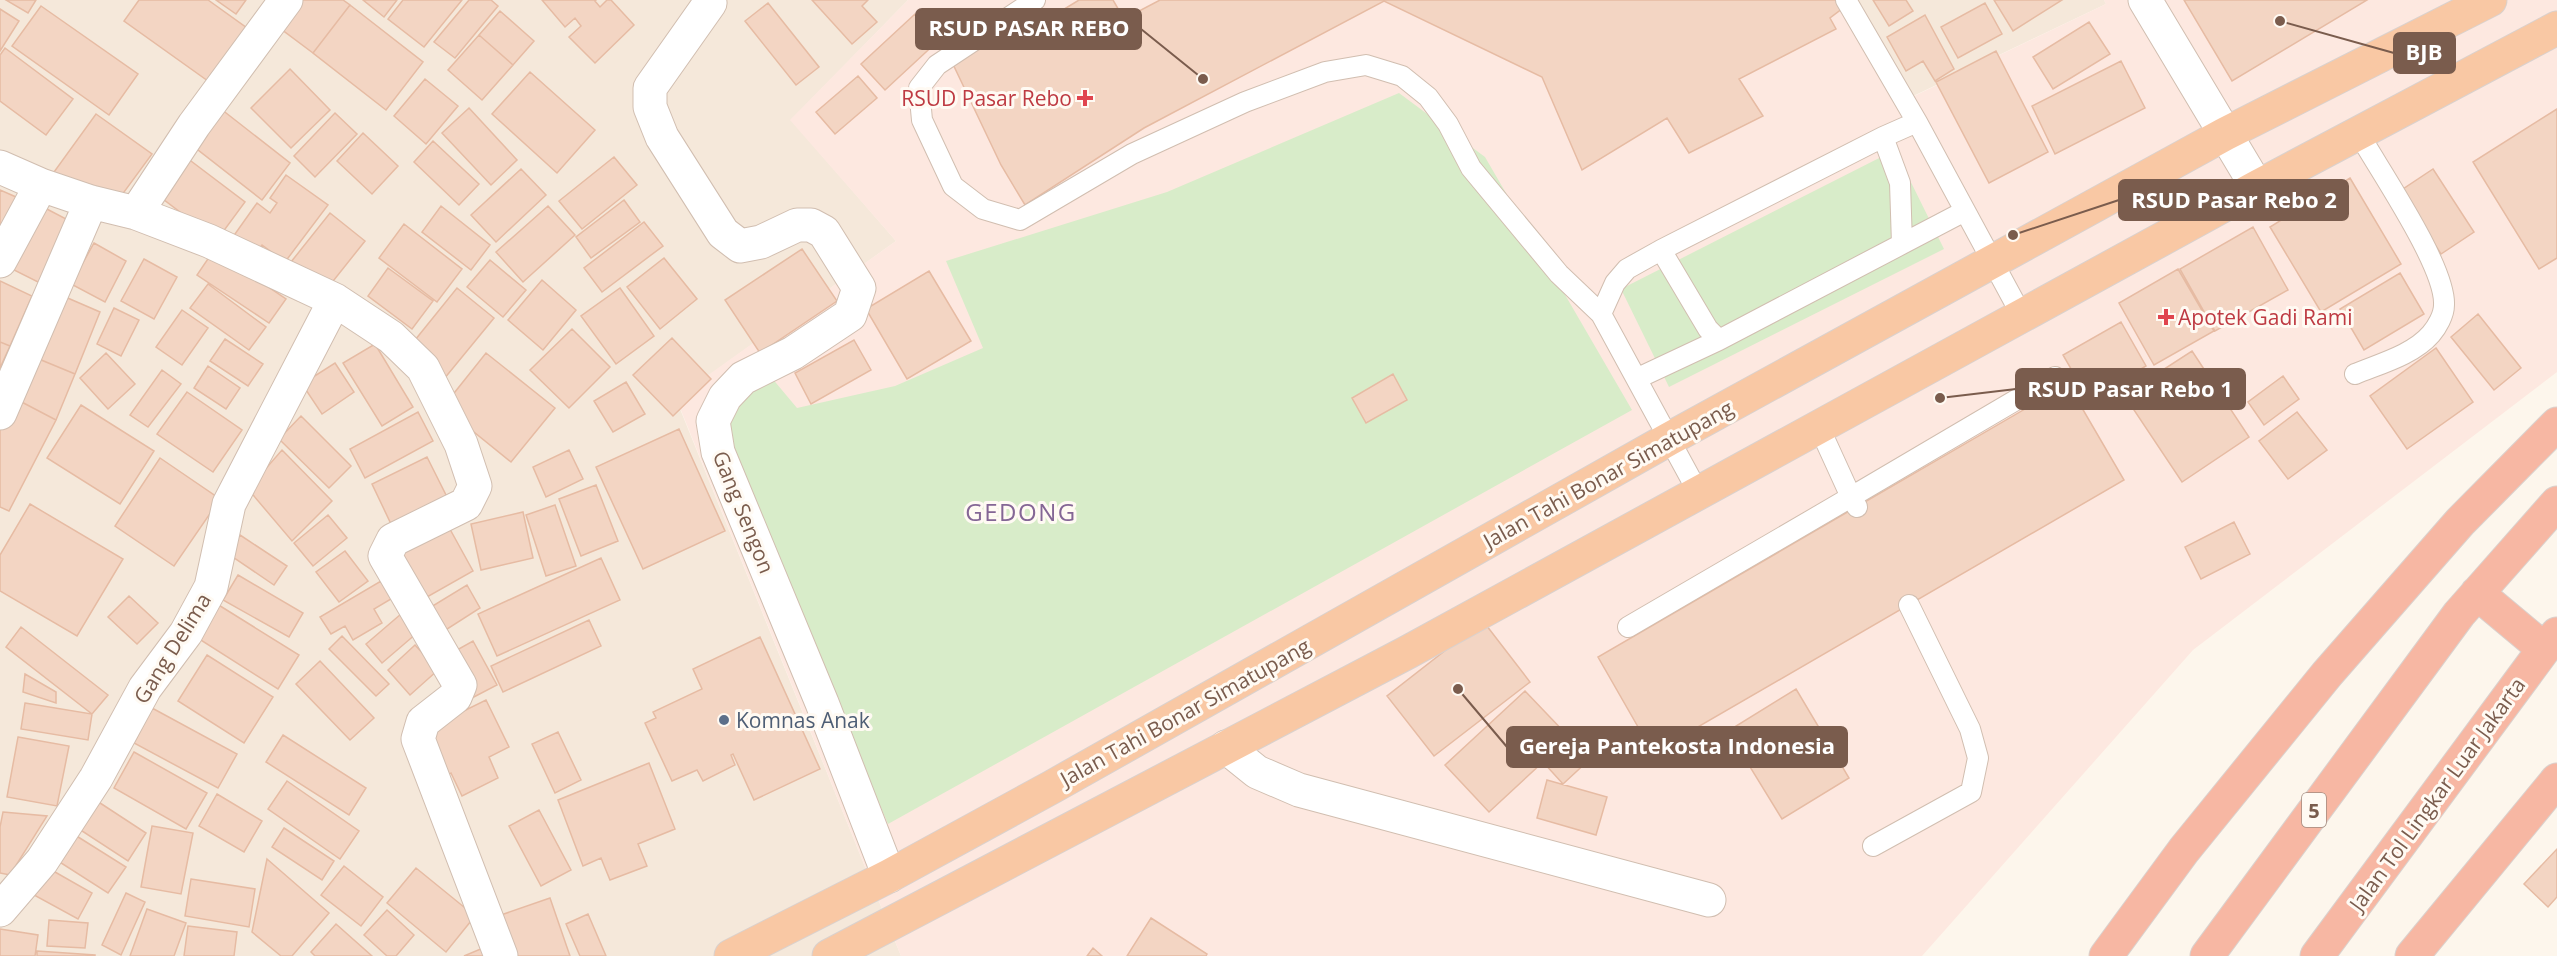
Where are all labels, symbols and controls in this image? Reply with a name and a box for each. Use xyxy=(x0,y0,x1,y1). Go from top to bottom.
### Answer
callout: RSUD PASAR REBO xyxy=(916,9,1141,49)
text: RSUD PASAR REBO xyxy=(929,12,1129,42)
callout: BJB xyxy=(2394,33,2455,73)
text: BJB xyxy=(2406,36,2442,66)
place label: RSUD Pasar Rebo xyxy=(901,84,1072,112)
marker: RSUD Pasar Rebo xyxy=(1076,89,1094,107)
callout: RSUD Pasar Rebo 2 xyxy=(2119,180,2348,220)
text: RSUD Pasar Rebo 2 xyxy=(2131,184,2337,214)
place label: Apotek Gadi Rami xyxy=(2178,303,2352,331)
marker: Apotek Gadi Rami xyxy=(2159,310,2173,324)
callout: RSUD Pasar Rebo 1 xyxy=(2016,369,2245,409)
text: RSUD Pasar Rebo 1 xyxy=(2027,373,2233,403)
street label: Jalan Tahi Bonar Simatupang xyxy=(1476,394,1738,555)
street label: Gang Sengon xyxy=(707,447,781,577)
district label: GEDONG xyxy=(965,495,1077,528)
street label: Gang Delima xyxy=(127,587,217,709)
street label: Jalan Tahi Bonar Simatupang xyxy=(1053,632,1315,793)
street label: Jalan Tol Lingkar Luar Jakarta xyxy=(2342,672,2531,918)
place label: Komnas Anak xyxy=(736,706,870,734)
marker: Komnas Anak xyxy=(717,713,731,727)
callout: Gereja Pantekosta Indonesia xyxy=(1507,727,1847,767)
text: Gereja Pantekosta Indonesia xyxy=(1519,730,1835,760)
road number: 5 xyxy=(2302,793,2326,827)

